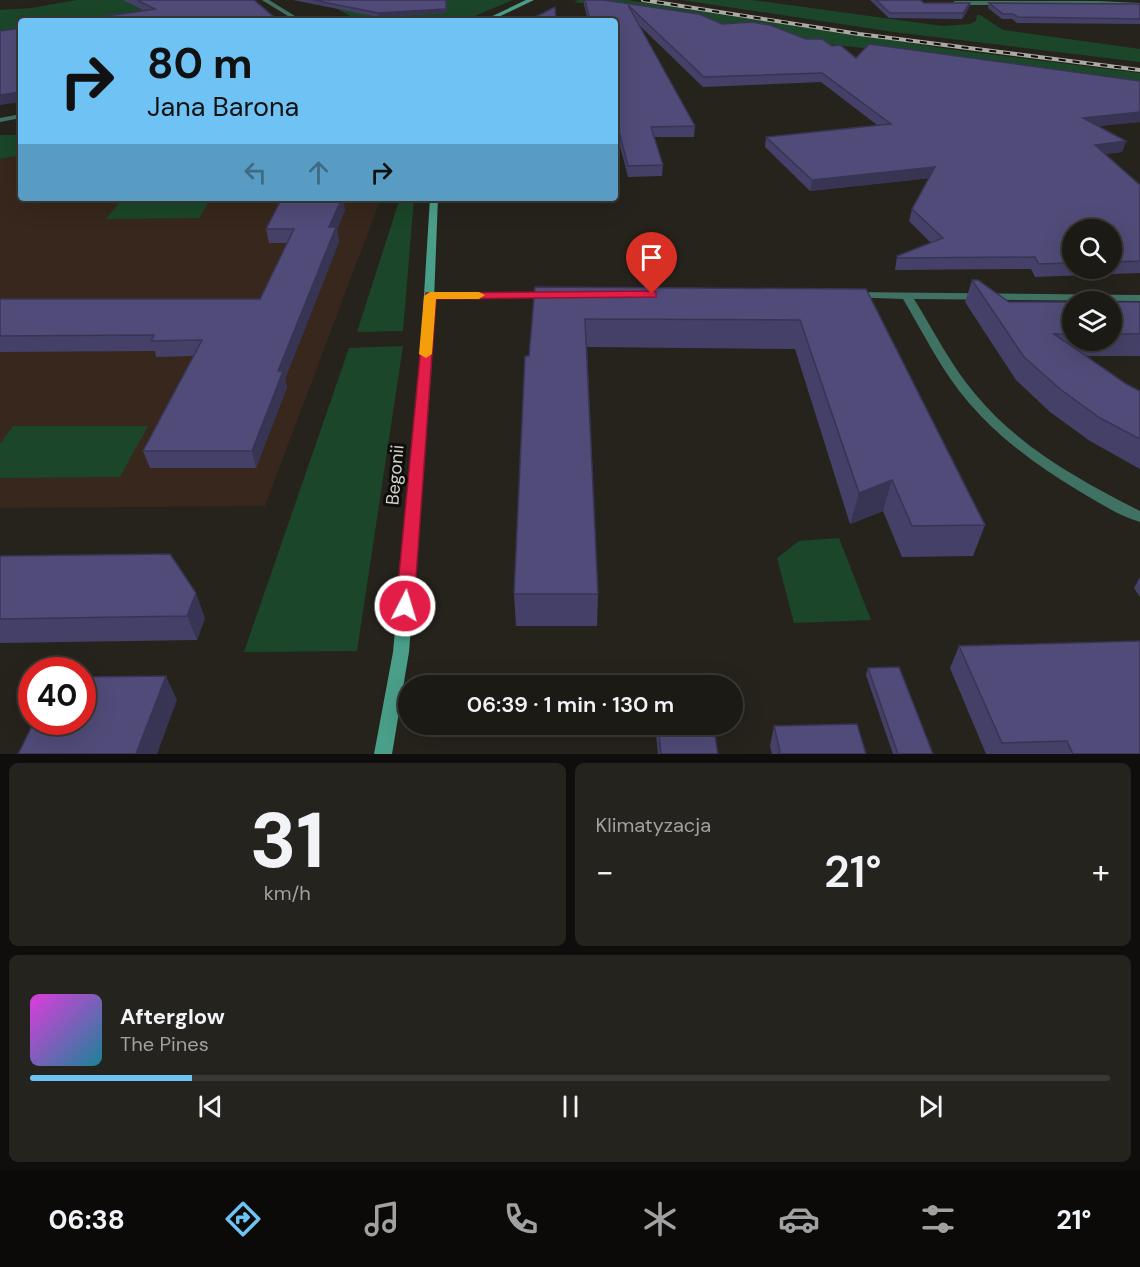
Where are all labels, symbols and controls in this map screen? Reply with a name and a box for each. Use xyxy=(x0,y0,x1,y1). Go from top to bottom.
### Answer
text: 80 m xyxy=(147,36,253,91)
icon: right xyxy=(48,42,126,120)
text: Jana Barona xyxy=(147,89,299,124)
icon: left xyxy=(239,156,272,189)
icon: ahead xyxy=(302,156,335,189)
icon: right xyxy=(365,156,398,189)
map controls xyxy=(1062,219,1122,351)
button: search xyxy=(1062,219,1122,279)
pin xyxy=(626,232,677,294)
icon: arrive xyxy=(635,241,668,274)
button: layers xyxy=(1062,291,1122,351)
street label: Begonii xyxy=(380,444,410,506)
position arrow xyxy=(373,574,437,638)
speed limit sign: 40 xyxy=(18,657,96,735)
text: 06:39 · 1 min · 130 m xyxy=(467,690,674,719)
text: 31 xyxy=(250,790,325,891)
text: Klimatyzacja xyxy=(596,812,711,838)
text: 21° xyxy=(824,842,882,901)
text: − xyxy=(596,850,614,893)
text: + xyxy=(1092,850,1110,893)
text: km/h xyxy=(264,880,311,906)
text: Afterglow xyxy=(120,1002,225,1031)
text: The Pines xyxy=(120,1031,209,1057)
icon: previous xyxy=(194,1090,227,1123)
icon: pause xyxy=(554,1090,587,1123)
icon: next xyxy=(914,1090,947,1123)
icon: directions xyxy=(222,1198,264,1240)
icon: music xyxy=(361,1198,403,1240)
icon: phone xyxy=(500,1198,542,1240)
icon: climate xyxy=(639,1198,681,1240)
icon: car xyxy=(778,1198,820,1240)
icon: filters xyxy=(917,1198,959,1240)
text: 06:38 xyxy=(49,1202,125,1237)
text: 21° xyxy=(1056,1202,1091,1237)

